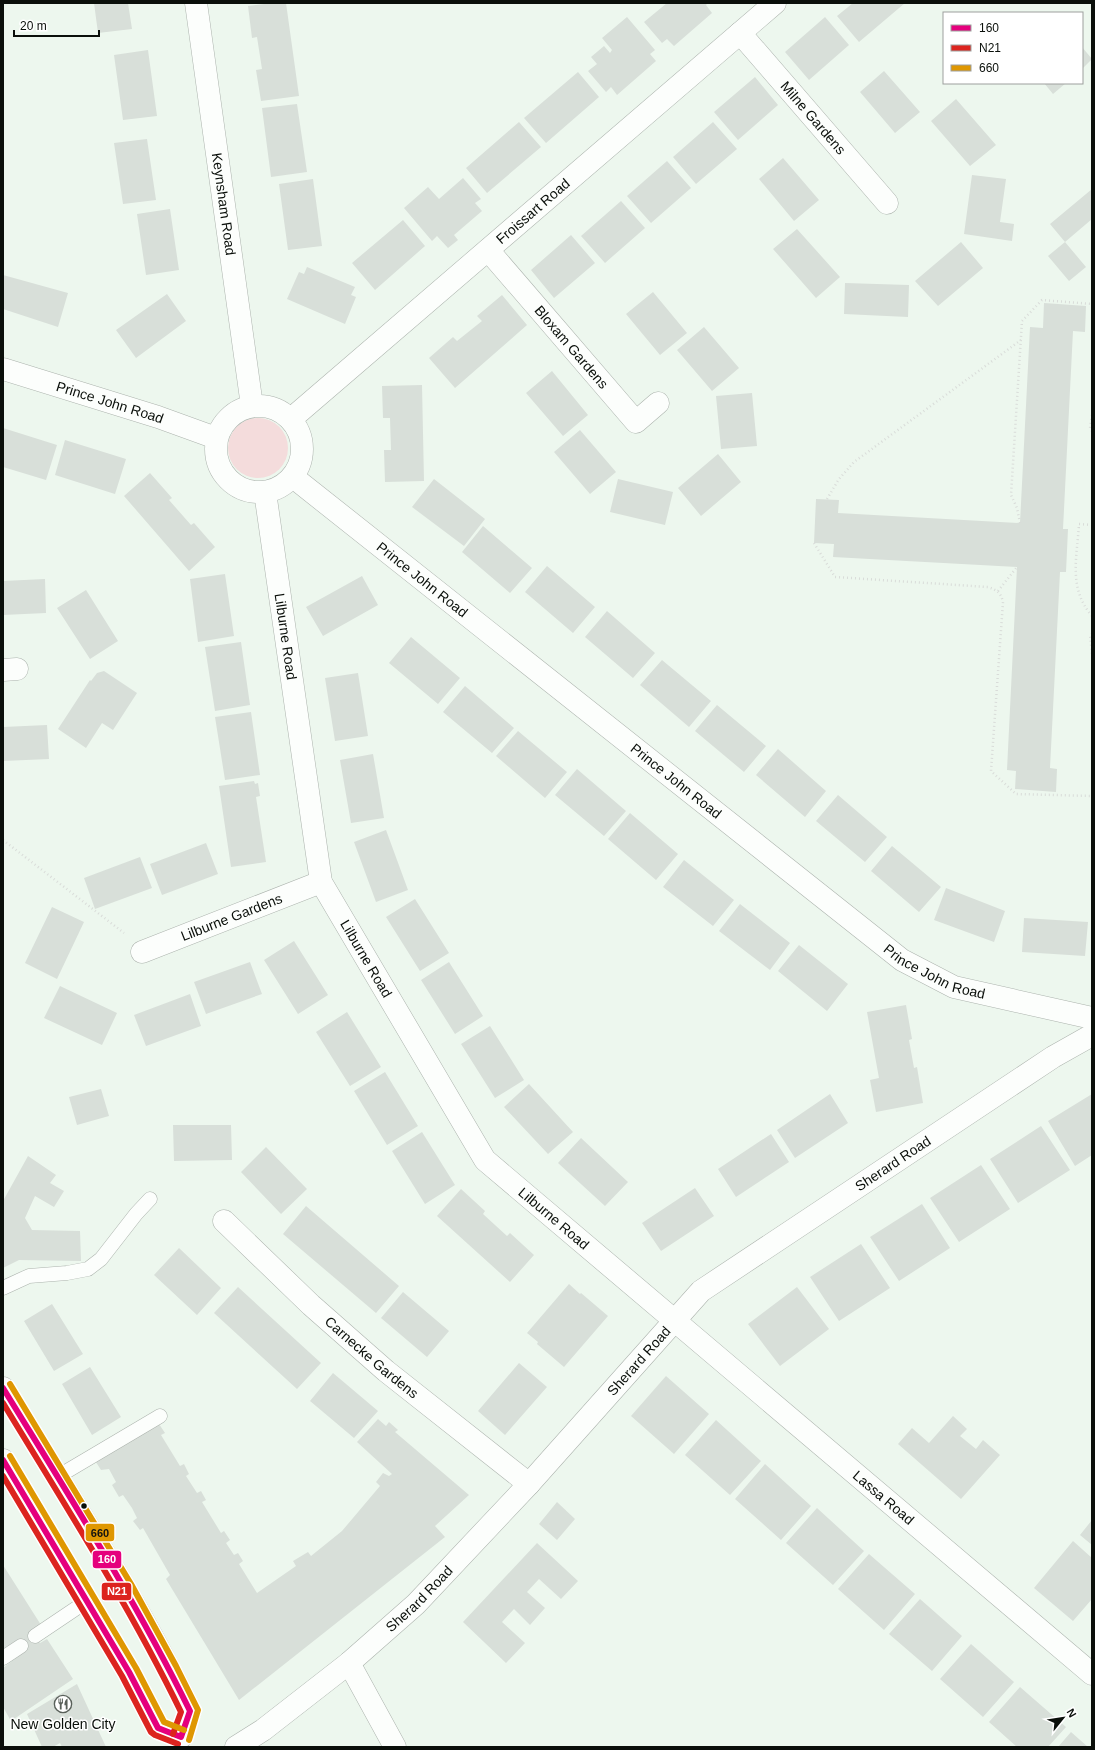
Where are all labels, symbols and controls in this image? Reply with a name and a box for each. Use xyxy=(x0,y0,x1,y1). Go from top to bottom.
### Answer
scale bar xyxy=(14,12,99,38)
legend xyxy=(943,12,1083,84)
text: 20 m xyxy=(20,19,47,33)
text: 160 xyxy=(979,21,999,35)
text: N21 xyxy=(979,41,1001,55)
text: 660 xyxy=(979,61,999,75)
street label: Milne Gardens xyxy=(777,78,849,157)
street label: Keynsham Road xyxy=(209,152,239,256)
street label: Froissart Road xyxy=(493,175,573,247)
street label: Bloxam Gardens xyxy=(531,302,612,392)
street label: Prince John Road xyxy=(54,378,166,426)
street label: Prince John Road xyxy=(374,539,471,620)
street label: Lilburne Road xyxy=(272,592,300,681)
street label: Prince John Road xyxy=(628,740,725,822)
street label: Lilburne Gardens xyxy=(178,890,284,944)
street label: Lilburne Road xyxy=(337,917,395,1000)
street label: Prince John Road xyxy=(881,941,987,1002)
street label: Sherard Road xyxy=(852,1133,934,1194)
street label: Lilburne Road xyxy=(515,1184,592,1253)
street label: Carnecke Gardens xyxy=(322,1313,422,1401)
street label: Sherard Road xyxy=(604,1323,674,1399)
street label: Lassa Road xyxy=(850,1467,917,1528)
unlabelled marker xyxy=(79,1501,89,1511)
line badge: 660 xyxy=(85,1523,115,1542)
text: 660 xyxy=(91,1527,109,1539)
line badge: 160 xyxy=(92,1550,122,1569)
text: 160 xyxy=(98,1553,116,1565)
street label: Sherard Road xyxy=(382,1563,456,1635)
line badge: N21 xyxy=(101,1582,132,1601)
text: N21 xyxy=(107,1585,127,1597)
restaurant icon: New Golden City xyxy=(53,1694,73,1714)
north arrow xyxy=(1043,1698,1083,1738)
text: N xyxy=(1064,1707,1079,1719)
place label: New Golden City xyxy=(10,1716,116,1732)

